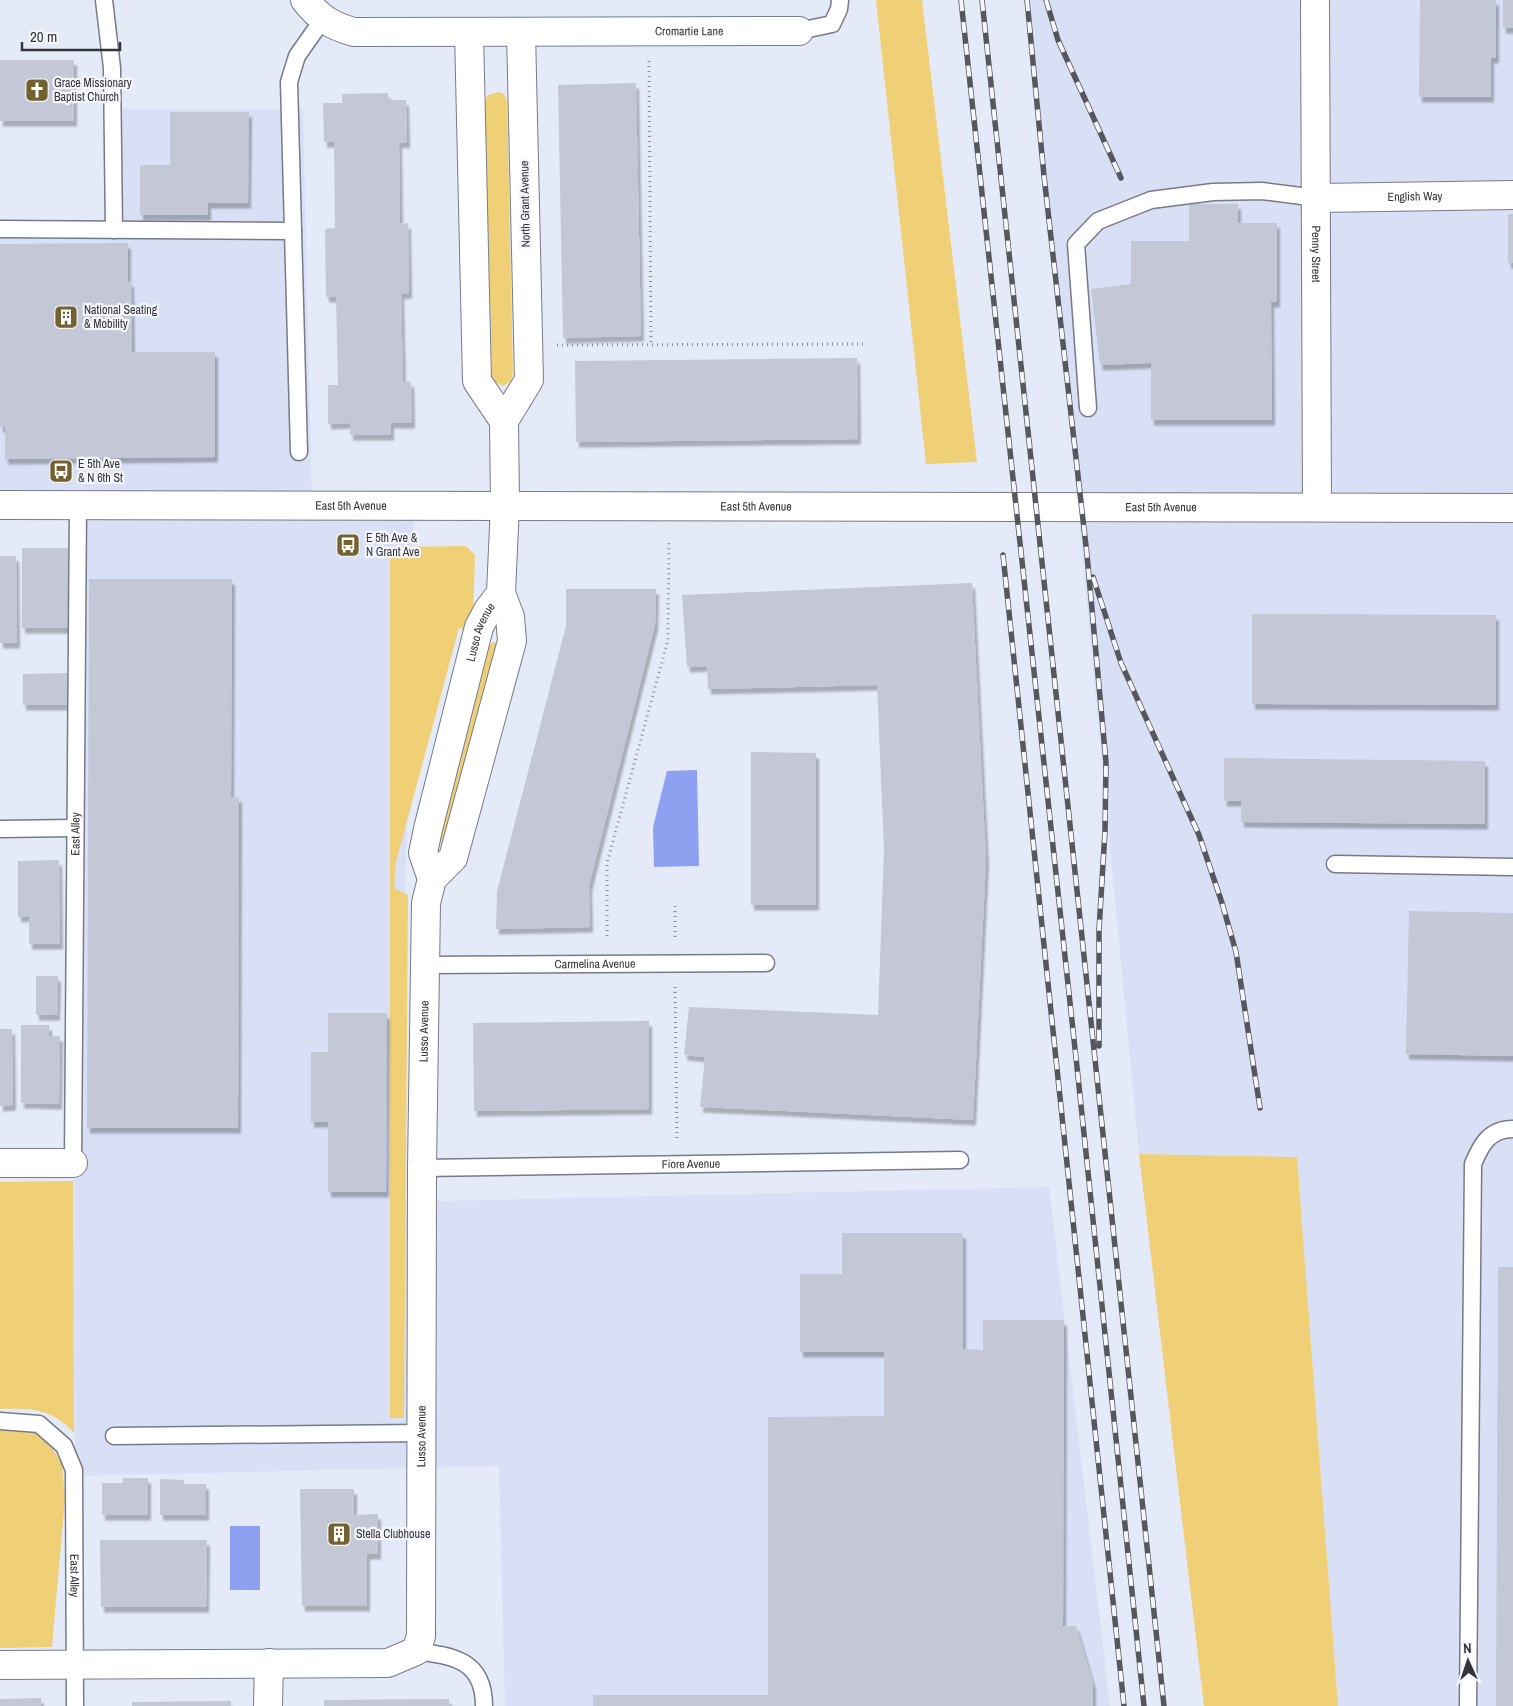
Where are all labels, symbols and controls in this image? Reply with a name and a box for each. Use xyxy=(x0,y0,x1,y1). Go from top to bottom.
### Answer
scale bar xyxy=(22,20,120,52)
street label: Cromartie Lane xyxy=(655,23,724,39)
text: 20 m xyxy=(30,26,57,47)
place label: Grace Missionary Baptist Church xyxy=(54,75,132,105)
church icon: Grace Missionary Baptist Church xyxy=(24,77,50,103)
street label: North Grant Avenue xyxy=(516,160,534,248)
street label: English Way xyxy=(1387,188,1443,205)
street label: Penny Street xyxy=(1308,225,1324,283)
place label: National Seating & Mobility xyxy=(84,302,158,332)
building icon: National Seating & Mobility xyxy=(53,304,79,330)
place label: E 5th Ave & N 6th St xyxy=(78,456,123,486)
bus stop icon: E 5th Ave & N 6th St xyxy=(48,458,74,484)
street label: East 5th Avenue xyxy=(315,498,387,514)
street label: East 5th Avenue xyxy=(720,498,792,515)
street label: East 5th Avenue xyxy=(1125,499,1197,515)
place label: E 5th Ave & N Grant Ave xyxy=(366,530,419,560)
bus stop icon: E 5th Ave & N Grant Ave xyxy=(335,532,361,558)
street label: Lusso Avenue xyxy=(463,599,499,663)
street label: East Alley xyxy=(67,812,84,856)
street label: Carmelina Avenue xyxy=(554,956,636,972)
street label: Lusso Avenue xyxy=(416,1000,433,1062)
street label: Fiore Avenue xyxy=(662,1156,720,1172)
street label: Lusso Avenue xyxy=(413,1405,429,1467)
building icon: Stella Clubhouse xyxy=(326,1521,352,1547)
place label: Stella Clubhouse xyxy=(356,1526,430,1542)
street label: East Alley xyxy=(66,1554,83,1597)
north arrow xyxy=(1443,1636,1493,1686)
text: N xyxy=(1463,1639,1472,1657)

